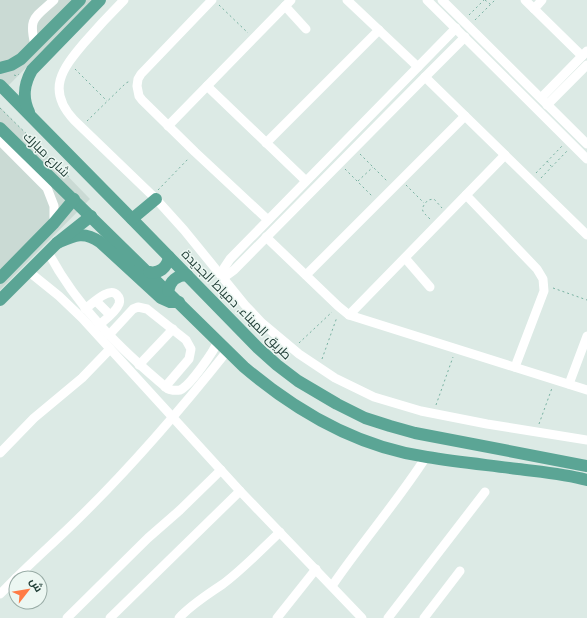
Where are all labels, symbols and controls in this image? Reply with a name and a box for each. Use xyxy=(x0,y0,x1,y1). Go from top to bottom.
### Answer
street label: شارع مبارك xyxy=(20,129,73,181)
street label: طريق الميناء, دمياط الجديدة xyxy=(179,246,295,362)
north arrow xyxy=(8,570,48,610)
text: ش xyxy=(27,576,45,595)

